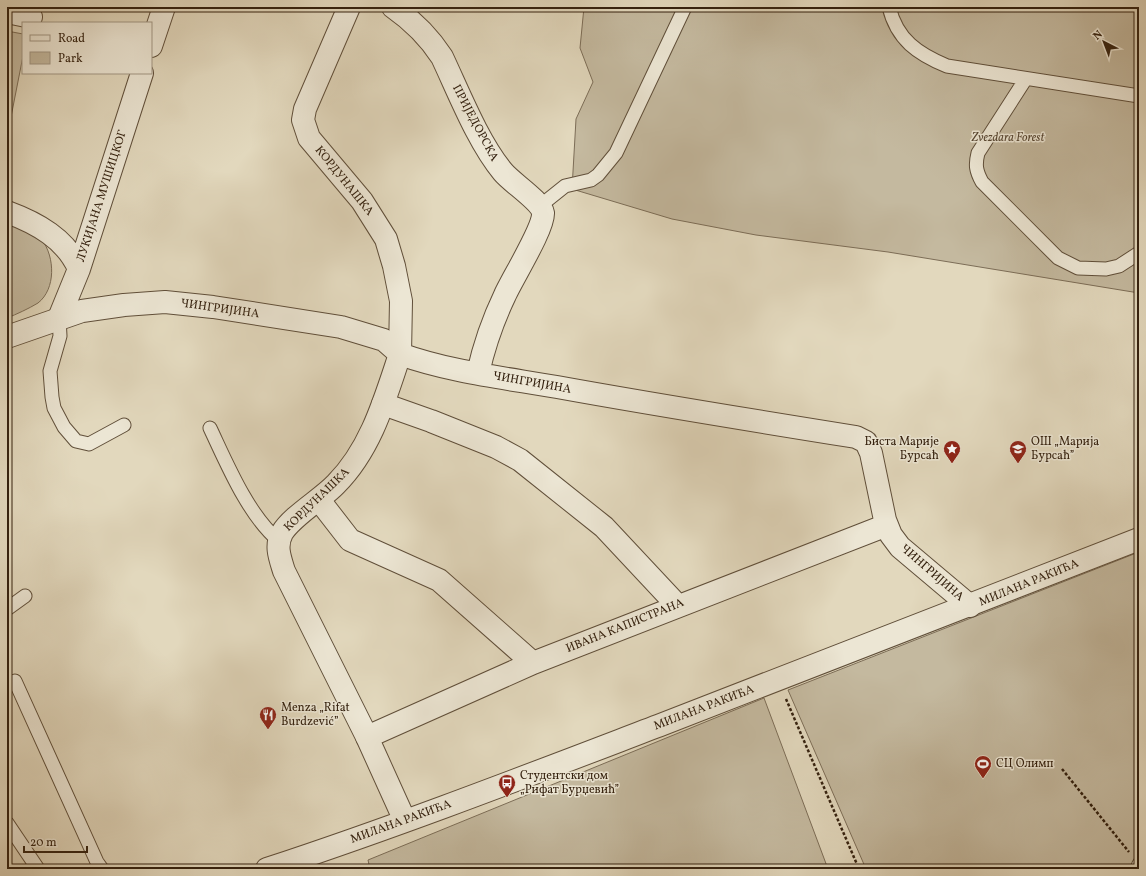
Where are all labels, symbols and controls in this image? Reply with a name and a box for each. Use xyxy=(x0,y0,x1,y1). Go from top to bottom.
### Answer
legend xyxy=(22,22,152,74)
north arrow xyxy=(1084,22,1124,62)
text: N xyxy=(1090,27,1106,44)
text: Road xyxy=(58,31,85,47)
text: Park xyxy=(58,51,83,67)
street label: ПРИЈЕДОРСКА xyxy=(448,82,502,165)
street label: ЛУКИЈАНА МУШИЦКОГ xyxy=(73,128,131,264)
park label: Zvezdara Forest xyxy=(971,130,1046,146)
street label: КОРДУНАШКА xyxy=(311,143,377,220)
street label: ЧИНГРИЈИНА xyxy=(180,296,261,323)
street label: ЧИНГРИЈИНА xyxy=(492,368,573,398)
place label: Биста Марије Бурсаћ xyxy=(864,434,939,464)
place label: ОШ „Марија Бурсаћ” xyxy=(1031,434,1099,464)
place icon: Биста Марије Бурсаћ xyxy=(942,439,962,464)
school or university icon: ОШ „Марија Бурсаћ” xyxy=(1008,439,1028,464)
street label: КОРДУНАШКА xyxy=(281,464,354,535)
street label: ЧИНГРИЈИНА xyxy=(897,541,968,605)
street label: МИЛАНА РАКИЋА xyxy=(977,555,1082,610)
street label: ИВАНА КАПИСТРАНА xyxy=(564,595,687,657)
street label: МИЛАНА РАКИЋА xyxy=(651,681,757,735)
place label: Menza „Rifat Burdzević” xyxy=(281,700,350,730)
restaurant icon: Menza „Rifat Burdzević” xyxy=(258,705,278,730)
sports icon: СЦ Олимп xyxy=(973,754,993,779)
place label: СЦ Олимп xyxy=(996,756,1054,772)
place label: Студентски дом „Рифат Бурџевић” xyxy=(520,768,619,798)
bus stop icon: Студентски дом „Рифат Бурџевић” xyxy=(497,773,517,798)
street label: МИЛАНА РАКИЋА xyxy=(348,796,454,848)
scale bar xyxy=(24,828,87,854)
text: 20 m xyxy=(30,835,57,851)

